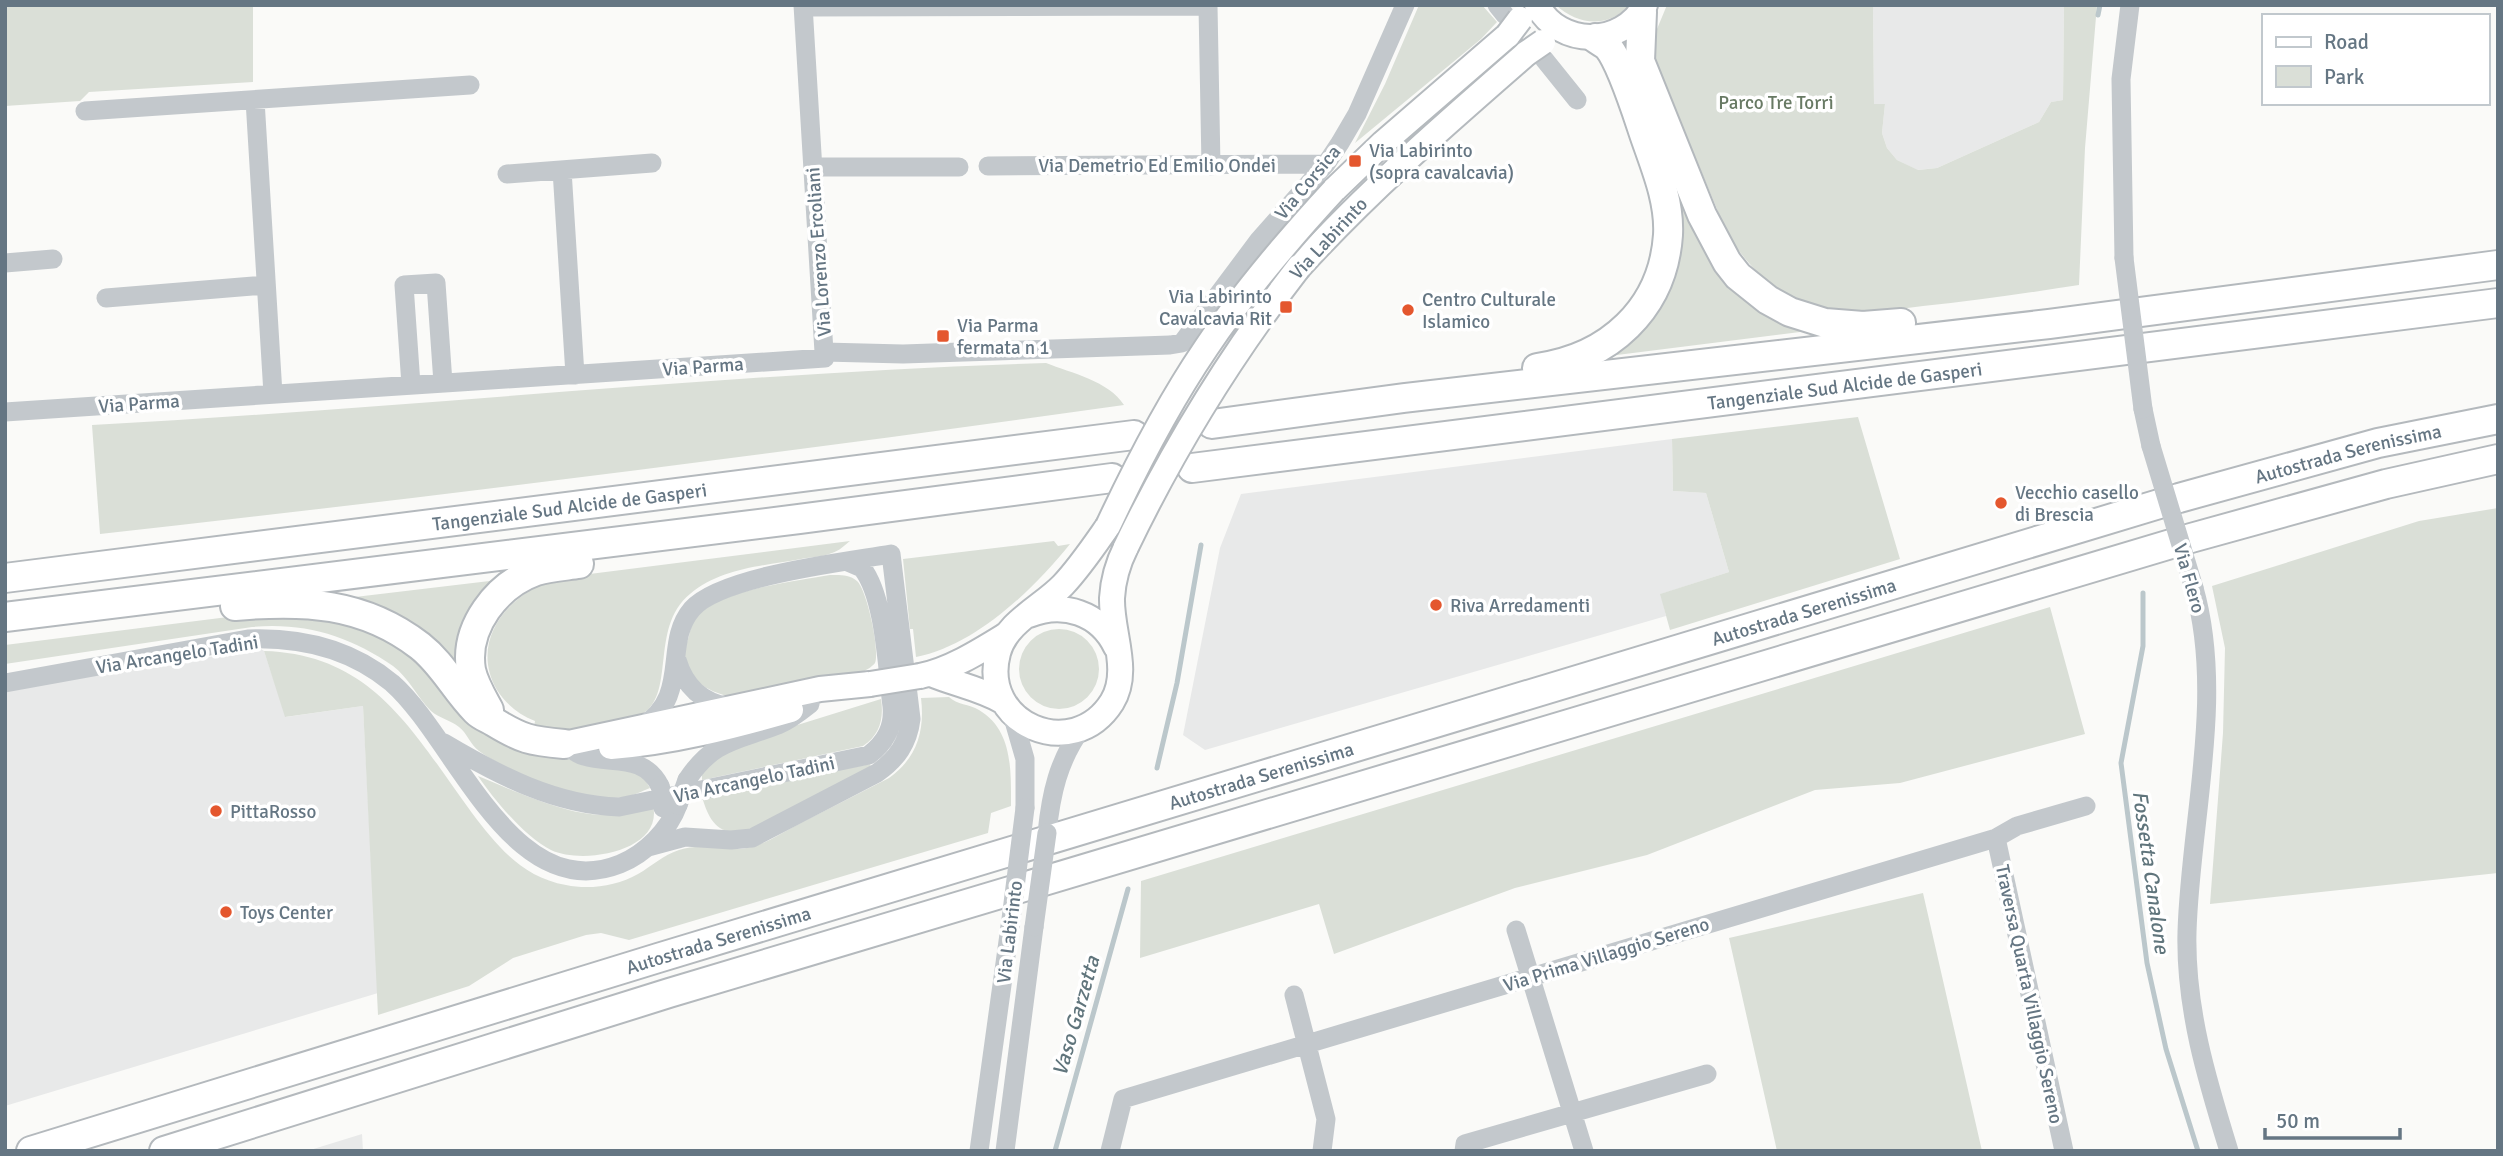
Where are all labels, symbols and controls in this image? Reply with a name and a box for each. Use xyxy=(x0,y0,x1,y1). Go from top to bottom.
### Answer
legend xyxy=(2262,14,2489,105)
text: Road xyxy=(2324,29,2369,55)
text: Park xyxy=(2324,64,2365,90)
park label: Parco Tre Torri xyxy=(1718,91,1834,115)
place label: Via Labirinto (sopra cavalcavia) xyxy=(1369,139,1514,185)
street label: Via Corsica xyxy=(1270,140,1346,225)
marker: Via Labirinto (sopra cavalcavia) xyxy=(1347,153,1363,169)
street label: Via Demetrio Ed Emilio Ondei xyxy=(1038,154,1276,178)
street label: Via Lorenzo Ercoliani xyxy=(801,166,837,337)
street label: Via Labirinto xyxy=(1285,193,1373,285)
place label: Via Labirinto Cavalcavia Rit xyxy=(1159,285,1272,331)
place label: Centro Culturale Islamico xyxy=(1422,288,1556,334)
marker: Via Labirinto Cavalcavia Rit xyxy=(1278,299,1294,315)
marker: Centro Culturale Islamico xyxy=(1400,302,1416,318)
place label: Via Parma fermata n 1 xyxy=(957,314,1050,360)
marker: Via Parma fermata n 1 xyxy=(935,328,951,344)
street label: Via Parma xyxy=(662,352,745,382)
street label: Tangenziale Sud Alcide de Gasperi xyxy=(1706,357,1984,416)
street label: Via Parma xyxy=(98,389,181,419)
street label: Autostrada Serenissima xyxy=(2252,420,2444,489)
street label: Tangenziale Sud Alcide de Gasperi xyxy=(431,478,708,537)
place label: Vecchio casello di Brescia xyxy=(2015,481,2139,527)
marker: Vecchio casello di Brescia xyxy=(1993,495,2009,511)
street label: Via Flero xyxy=(2168,541,2210,616)
street label: Autostrada Serenissima xyxy=(1709,573,1899,652)
place label: Riva Arredamenti xyxy=(1450,594,1590,618)
marker: Riva Arredamenti xyxy=(1428,597,1444,613)
street label: Via Arcangelo Tadini xyxy=(94,630,260,680)
street label: Autostrada Serenissima xyxy=(1166,737,1357,816)
street label: Via Arcangelo Tadini xyxy=(671,751,837,809)
water label: Fossetta Canalone xyxy=(2127,789,2176,957)
place label: PittaRosso xyxy=(230,800,316,824)
marker: PittaRosso xyxy=(208,803,224,819)
street label: Traversa Quarta Villaggio Sereno xyxy=(1990,863,2068,1126)
street label: Via Labirinto xyxy=(992,879,1028,985)
place label: Toys Center xyxy=(240,901,333,925)
street label: Autostrada Serenissima xyxy=(623,901,814,980)
marker: Toys Center xyxy=(218,904,234,920)
street label: Via Prima Villaggio Sereno xyxy=(1500,912,1712,998)
water label: Vaso Garzetta xyxy=(1046,952,1106,1079)
scale bar xyxy=(2265,1096,2400,1140)
text: 50 m xyxy=(2276,1108,2320,1134)

